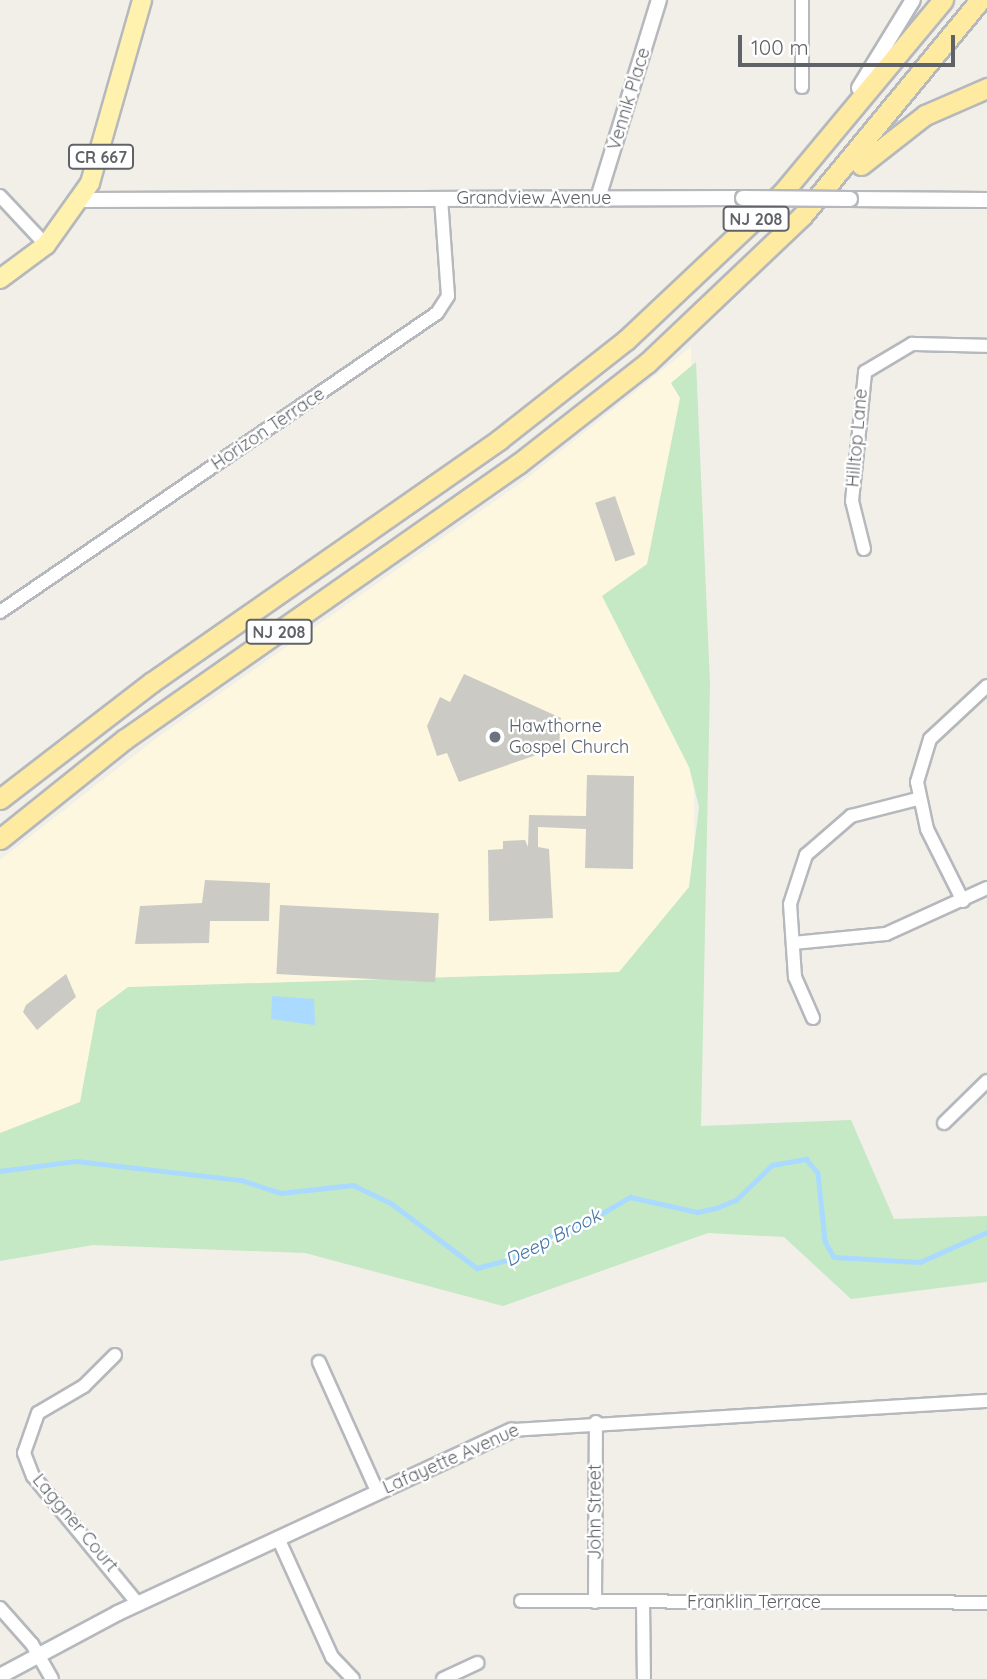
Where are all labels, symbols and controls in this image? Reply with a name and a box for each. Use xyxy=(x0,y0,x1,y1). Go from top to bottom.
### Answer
scale bar xyxy=(742,21,959,65)
text: 100 m xyxy=(751,34,809,60)
street label: Vennik Place xyxy=(603,45,655,153)
road number: CR 667 xyxy=(68,144,134,169)
street label: Grandview Avenue xyxy=(457,187,611,209)
road number: NJ 208 xyxy=(721,206,791,232)
street label: Horizon Terrace xyxy=(207,383,329,475)
street label: Hilltop Lane xyxy=(842,388,872,488)
road number: NJ 208 xyxy=(244,620,314,645)
place label: Hawthorne Gospel Church xyxy=(509,716,629,758)
marker: Hawthorne Gospel Church xyxy=(487,729,503,745)
water label: Deep Brook xyxy=(501,1204,605,1272)
street label: Lafayette Avenue xyxy=(379,1419,523,1499)
street label: John Street xyxy=(584,1464,606,1560)
street label: Laggner Court xyxy=(28,1470,122,1576)
street label: Franklin Terrace xyxy=(687,1591,821,1613)

